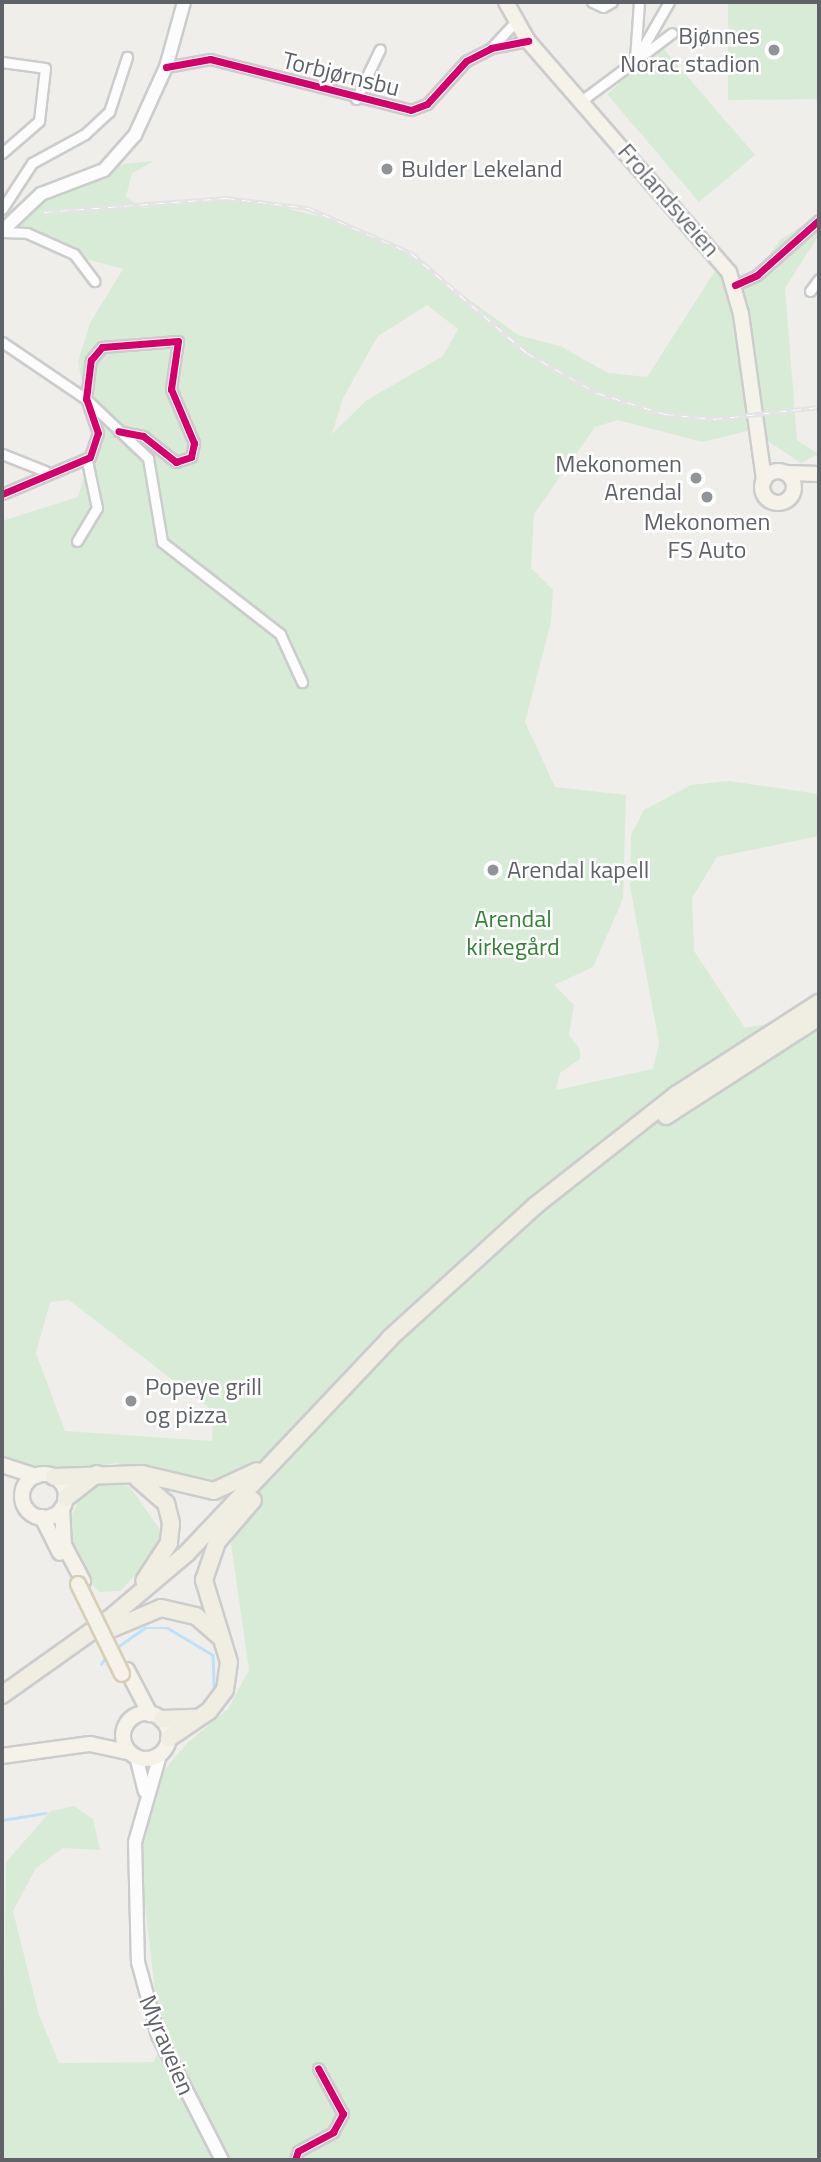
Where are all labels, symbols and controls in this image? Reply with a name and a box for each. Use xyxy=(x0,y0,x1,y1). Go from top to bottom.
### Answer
place label: Bjønnes Norac stadion xyxy=(620,22,760,78)
marker: Bjønnes Norac stadion xyxy=(766,42,782,58)
street label: Torbjørnsbu xyxy=(279,46,403,102)
street label: Frolandsveien xyxy=(612,137,726,263)
place label: Bulder Lekeland xyxy=(401,155,562,183)
marker: Bulder Lekeland xyxy=(379,161,395,177)
place label: Mekonomen Arendal xyxy=(555,450,682,506)
marker: Mekonomen Arendal xyxy=(688,470,704,486)
marker: Mekonomen FS Auto xyxy=(699,489,715,505)
place label: Mekonomen FS Auto xyxy=(644,508,770,564)
place label: Arendal kapell xyxy=(507,856,649,884)
marker: Arendal kapell xyxy=(485,862,501,878)
park label: Arendal kirkegård xyxy=(466,905,560,961)
place label: Popeye grill og pizza xyxy=(145,1373,262,1429)
marker: Popeye grill og pizza xyxy=(123,1393,139,1409)
street label: Myraveien xyxy=(133,1991,201,2099)

